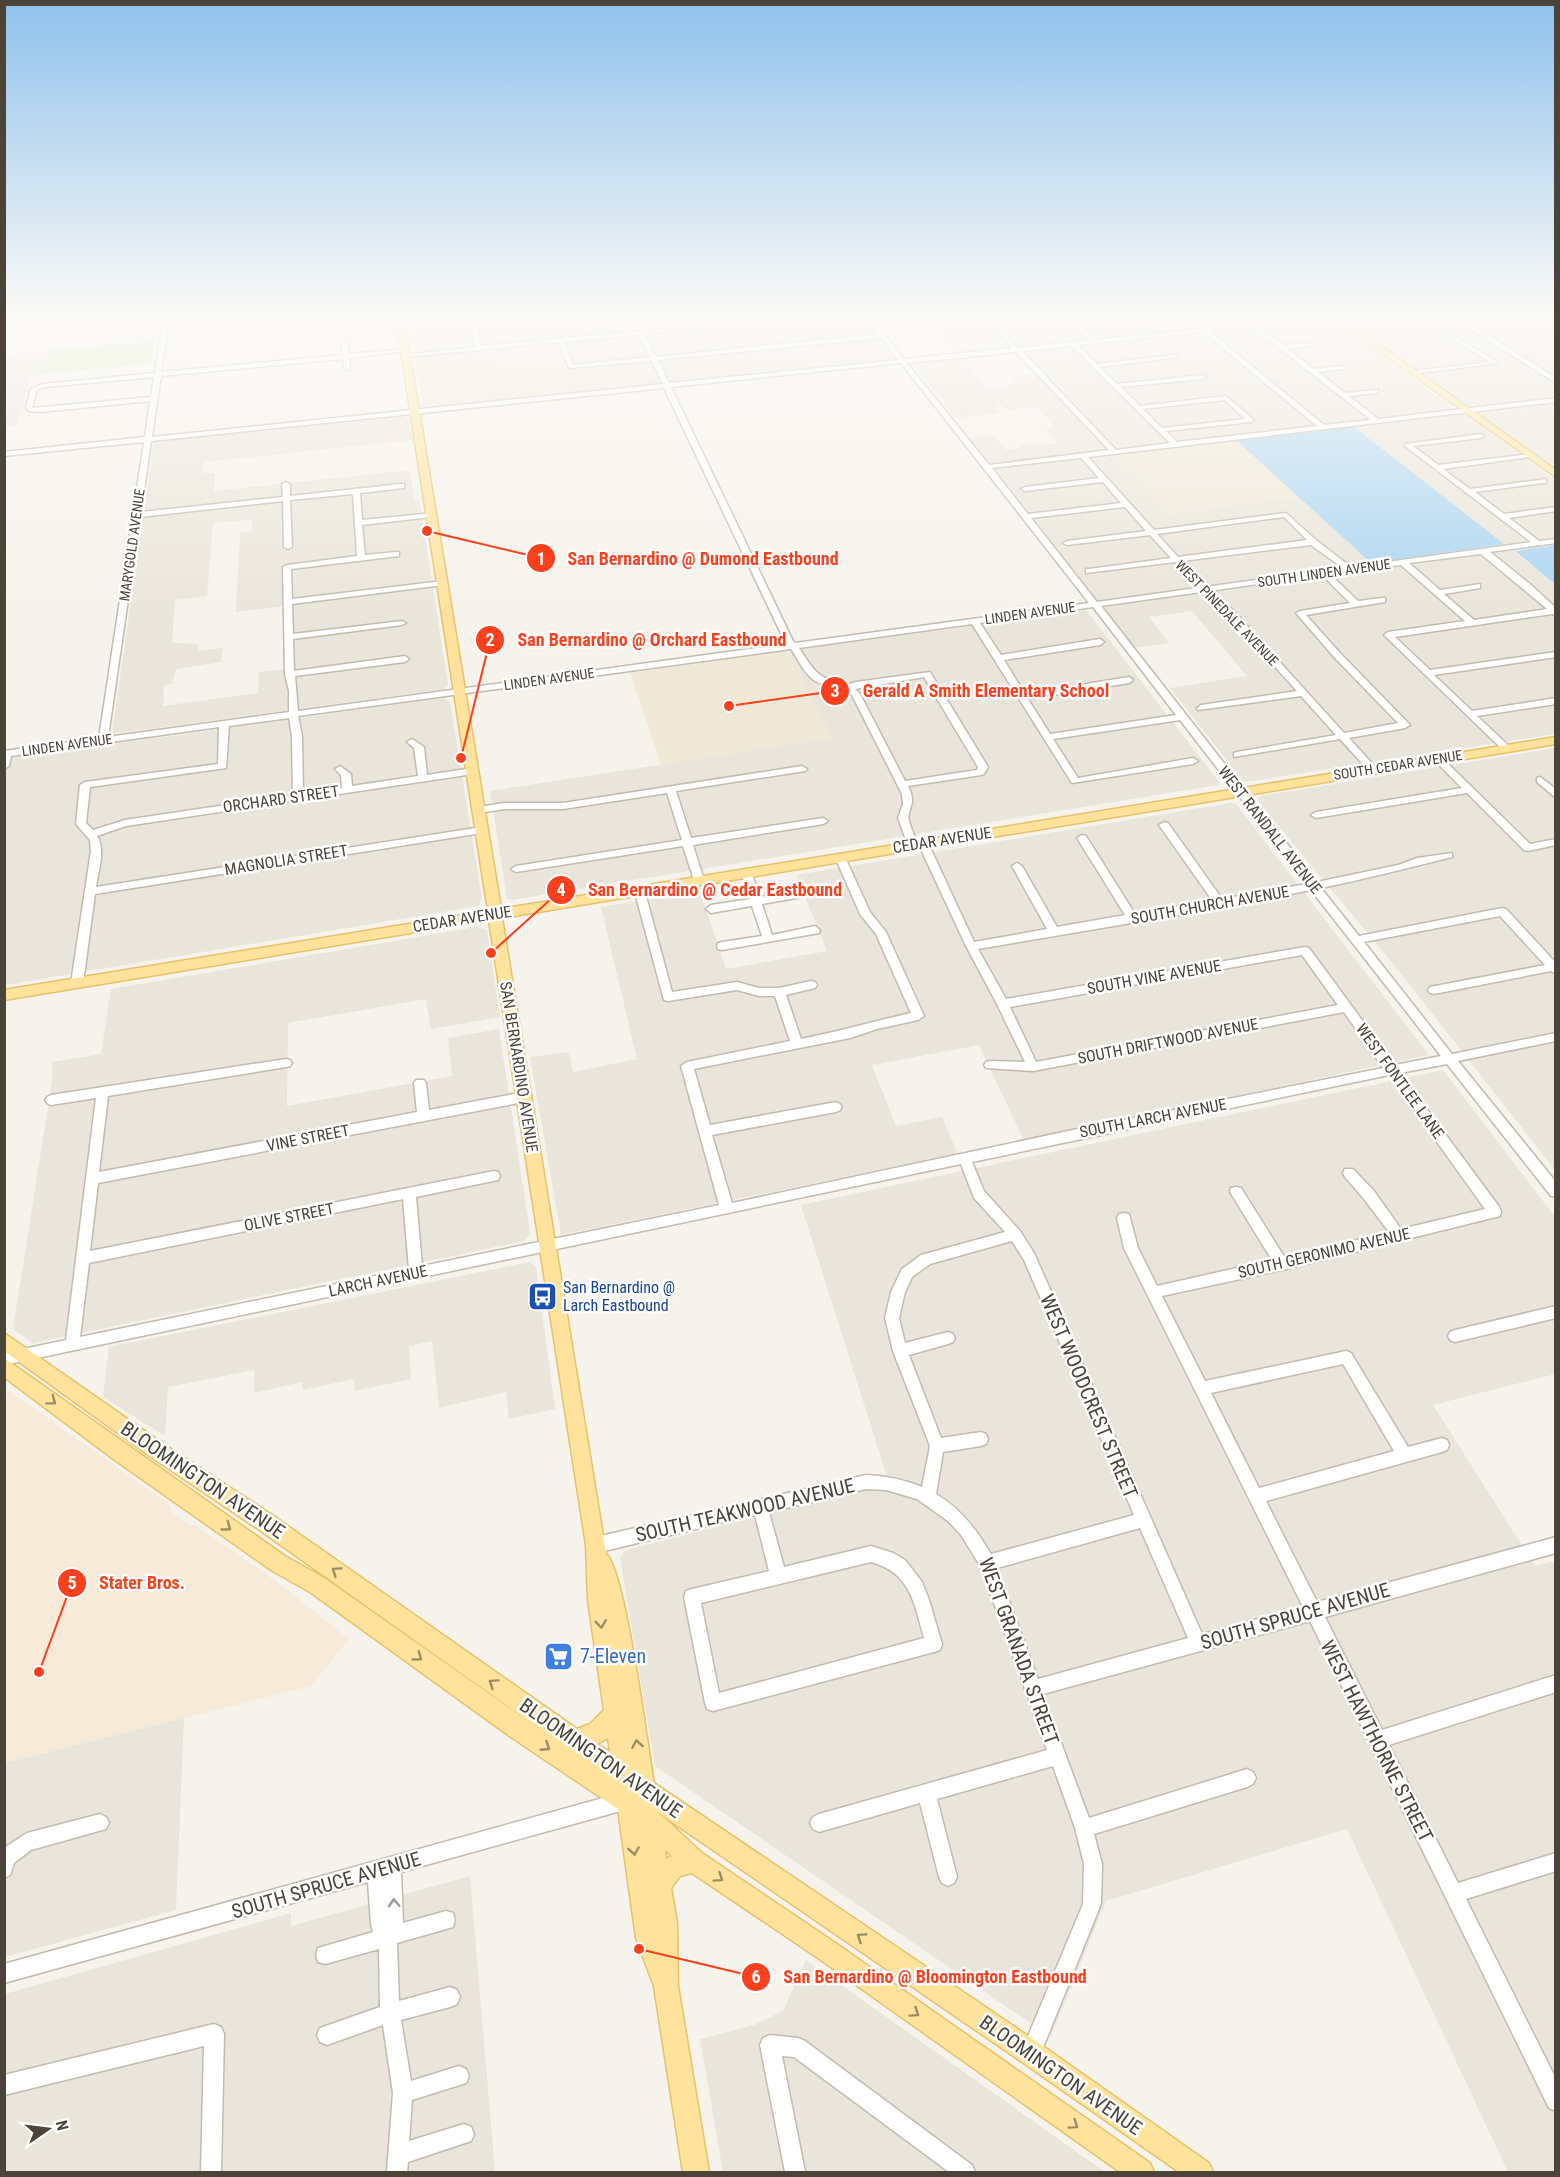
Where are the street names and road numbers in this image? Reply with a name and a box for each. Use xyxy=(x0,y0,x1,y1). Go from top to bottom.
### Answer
street label: MARYGOLD AVENUE xyxy=(116,488,148,602)
street label: SOUTH LINDEN AVENUE xyxy=(1256,556,1392,590)
street label: WEST PINEDALE AVENUE xyxy=(1172,557,1282,669)
street label: LINDEN AVENUE xyxy=(984,599,1076,627)
street label: LINDEN AVENUE xyxy=(503,665,595,693)
street label: LINDEN AVENUE xyxy=(21,731,113,759)
street label: SOUTH CEDAR AVENUE xyxy=(1333,747,1463,783)
street label: WEST RANDALL AVENUE xyxy=(1214,762,1326,898)
street label: ORCHARD STREET xyxy=(222,781,340,817)
street label: CEDAR AVENUE xyxy=(891,823,993,857)
street label: MAGNOLIA STREET xyxy=(223,841,349,879)
street label: SOUTH CHURCH AVENUE xyxy=(1129,882,1291,928)
street label: CEDAR AVENUE xyxy=(411,902,513,936)
street label: SOUTH VINE AVENUE xyxy=(1086,956,1222,998)
street label: SAN BERNARDINO AVENUE xyxy=(496,980,542,1154)
street label: SOUTH DRIFTWOOD AVENUE xyxy=(1076,1014,1260,1068)
street label: WEST FONTLEE LANE xyxy=(1352,1020,1448,1142)
street label: SOUTH LARCH AVENUE xyxy=(1078,1094,1228,1142)
street label: VINE STREET xyxy=(265,1121,351,1155)
street label: OLIVE STREET xyxy=(242,1199,336,1235)
street label: SOUTH GERONIMO AVENUE xyxy=(1236,1224,1412,1282)
street label: LARCH AVENUE xyxy=(327,1261,429,1301)
street label: WEST WOODCREST STREET xyxy=(1035,1290,1143,1502)
street label: BLOOMINGTON AVENUE xyxy=(116,1416,290,1544)
street label: SOUTH TEAKWOOD AVENUE xyxy=(633,1473,857,1547)
street label: WEST GRANADA STREET xyxy=(974,1554,1064,1748)
street label: SOUTH SPRUCE AVENUE xyxy=(1198,1577,1392,1654)
street label: WEST HAWTHORNE STREET xyxy=(1316,1636,1438,1846)
street label: BLOOMINGTON AVENUE xyxy=(515,1693,687,1823)
street label: SOUTH SPRUCE AVENUE xyxy=(229,1846,423,1923)
street label: BLOOMINGTON AVENUE xyxy=(975,2010,1147,2140)

